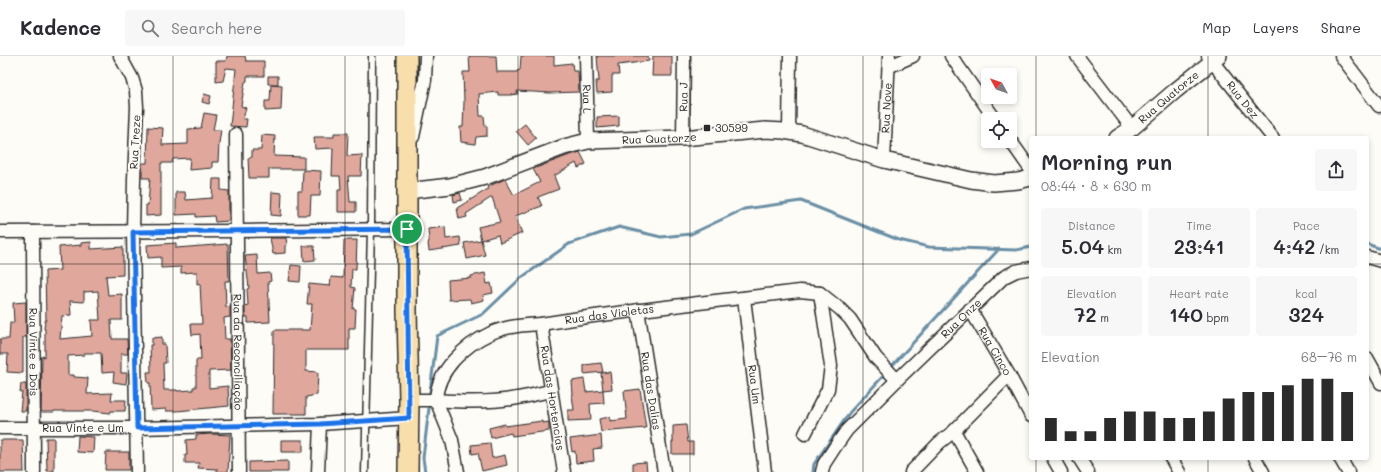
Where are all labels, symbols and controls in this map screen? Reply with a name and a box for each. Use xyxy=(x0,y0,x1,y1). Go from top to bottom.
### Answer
search box xyxy=(125,10,405,46)
text: Kadence xyxy=(20,15,101,40)
icon: search xyxy=(139,17,161,39)
text: Search here xyxy=(171,18,262,38)
text: Map xyxy=(1202,18,1231,37)
text: Layers xyxy=(1253,18,1299,37)
text: Share xyxy=(1321,18,1361,37)
street label: Rua Quatorze xyxy=(1135,67,1202,126)
north arrow xyxy=(981,68,1017,104)
map controls xyxy=(981,68,1017,148)
street label: Rua Dez xyxy=(1224,78,1263,121)
street label: Rua J xyxy=(675,82,691,112)
street label: Rua Nove xyxy=(877,82,895,134)
street label: Rua L xyxy=(580,84,595,114)
button: locate xyxy=(981,112,1017,148)
street label: Rua Treze xyxy=(126,114,143,170)
place label: 30599 xyxy=(715,120,748,135)
marker: 30599 xyxy=(702,123,712,133)
street label: Rua Quatorze xyxy=(622,129,697,147)
text: Morning run xyxy=(1041,147,1172,176)
button: share xyxy=(1315,149,1357,191)
text: 08:44 · 8 × 630 m xyxy=(1041,177,1151,194)
pin xyxy=(390,212,424,246)
icon: arrive xyxy=(396,218,418,240)
text: Distance xyxy=(1068,218,1115,233)
text: Time xyxy=(1186,218,1212,233)
text: Pace xyxy=(1293,218,1320,233)
text: 5.04 xyxy=(1061,233,1104,259)
text: 23:41 xyxy=(1174,233,1224,259)
text: 4:42 xyxy=(1273,233,1315,259)
text: km xyxy=(1104,242,1122,257)
text: /km xyxy=(1315,242,1339,257)
text: Elevation xyxy=(1067,286,1116,301)
text: Heart rate xyxy=(1169,286,1229,301)
text: kcal xyxy=(1295,286,1317,301)
street label: Rua da Reconciliação xyxy=(230,294,246,411)
street label: Rua Onze xyxy=(937,295,985,341)
street label: Rua das Violetas xyxy=(564,301,655,327)
text: 72 xyxy=(1074,301,1097,327)
text: 140 xyxy=(1169,301,1203,327)
text: 324 xyxy=(1289,301,1324,327)
street label: Rua Vinte e Dois xyxy=(26,308,42,396)
text: m xyxy=(1097,310,1109,325)
text: bpm xyxy=(1203,310,1229,325)
street label: Rua Cinco xyxy=(975,324,1016,378)
street label: Rua das Hortencias xyxy=(537,345,569,452)
text: Elevation xyxy=(1041,348,1099,365)
text: 68–76 m xyxy=(1301,348,1357,365)
street label: Rua das Dalias xyxy=(638,351,665,431)
street label: Rua Um xyxy=(745,364,765,405)
street label: Rua Vinte e Um xyxy=(42,420,124,435)

